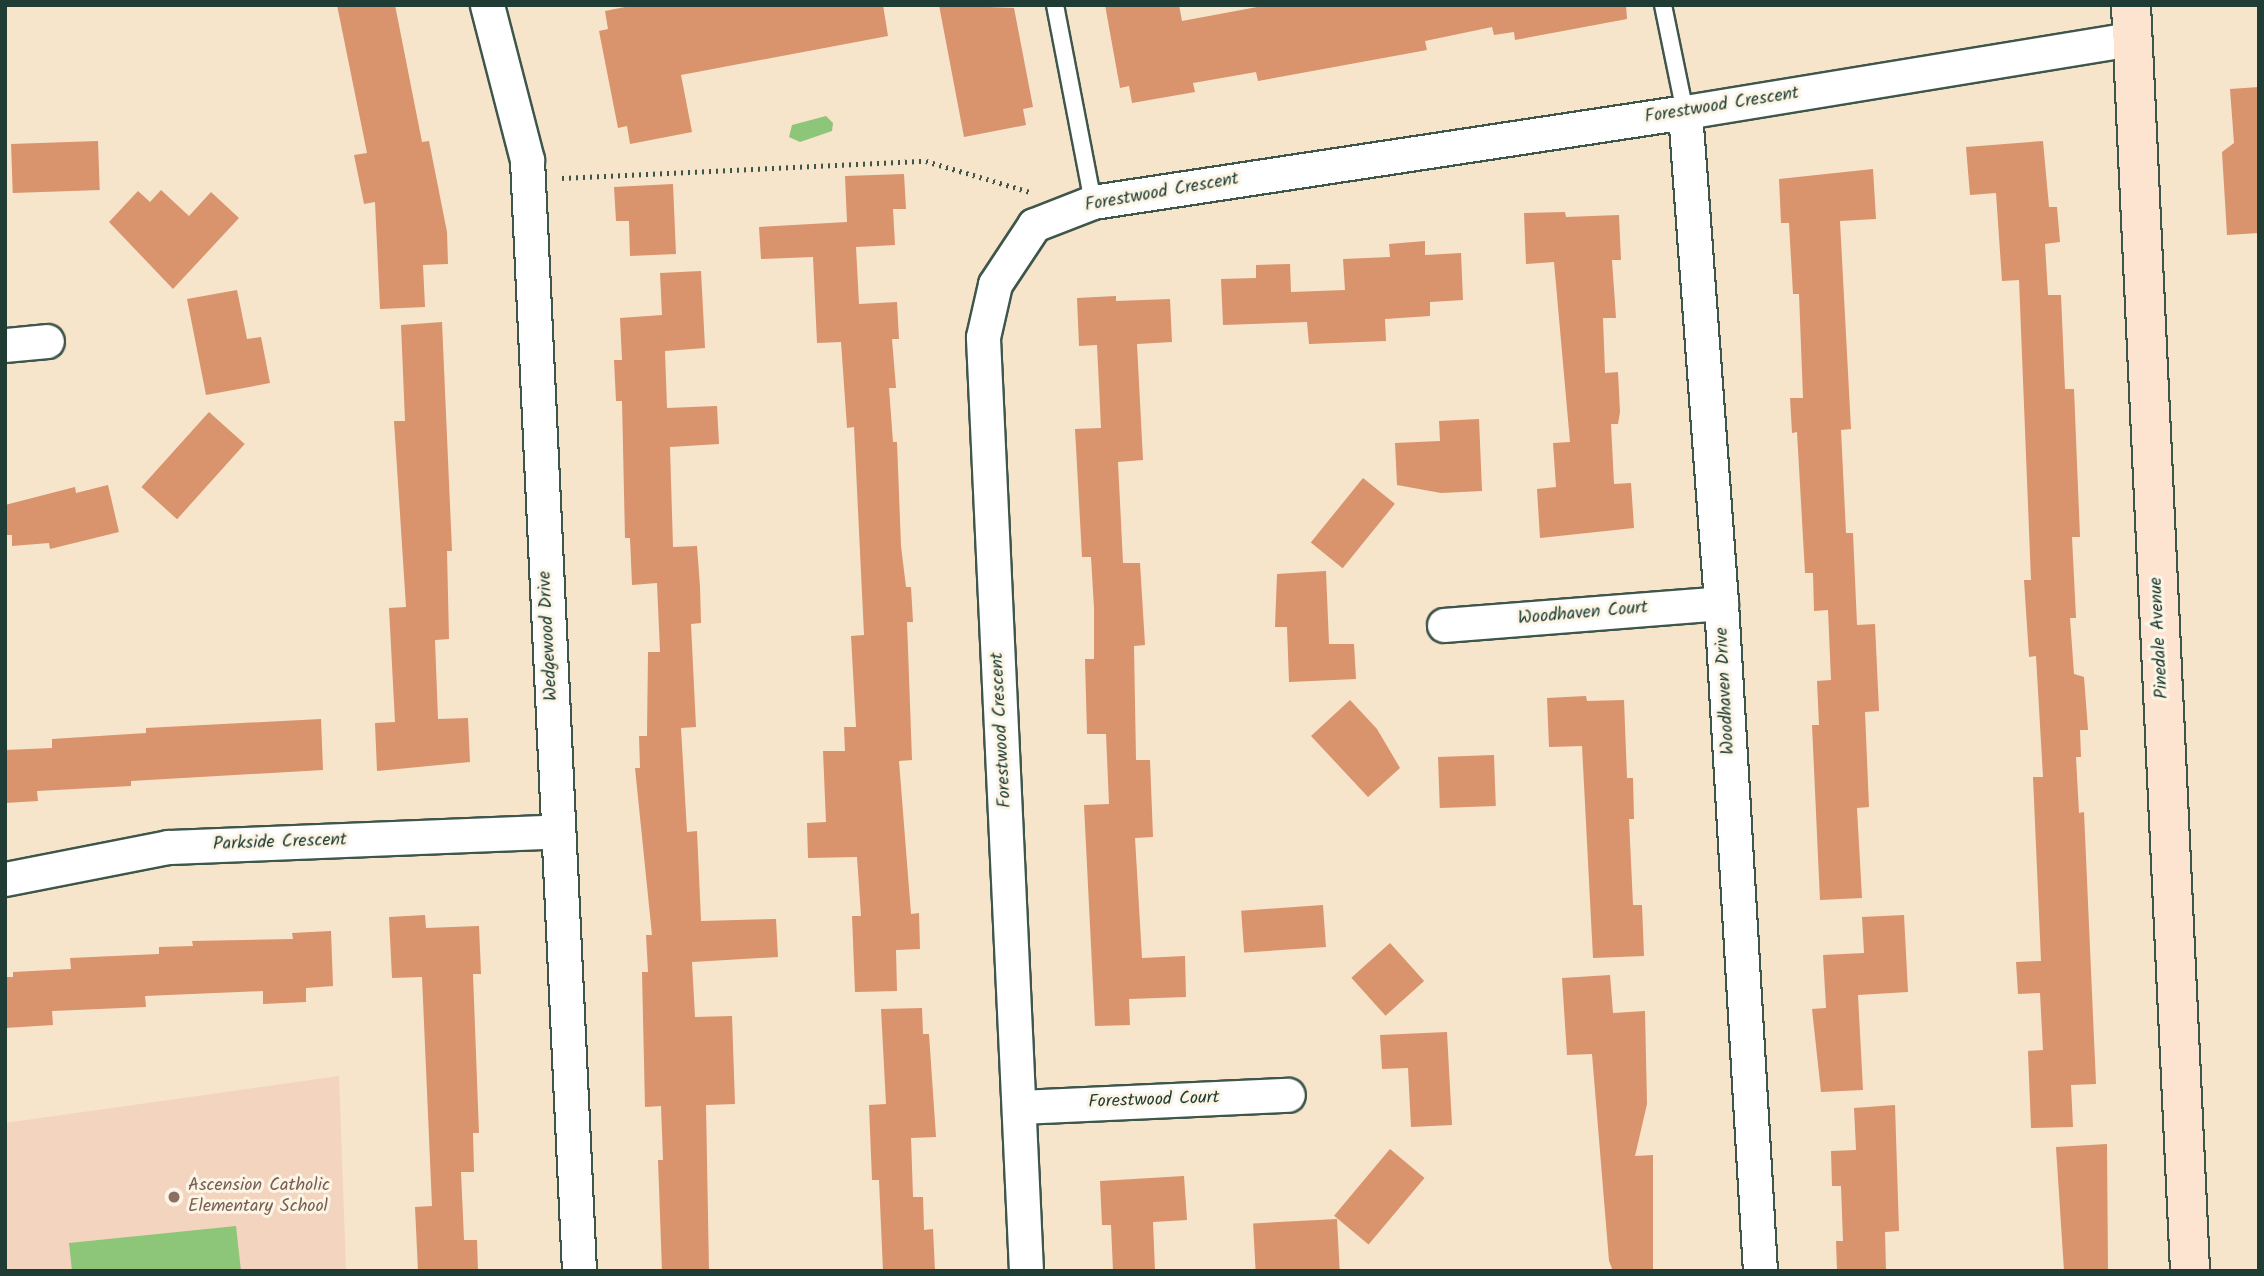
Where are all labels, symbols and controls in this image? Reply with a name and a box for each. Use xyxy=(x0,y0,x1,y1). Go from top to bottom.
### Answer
street label: Forestwood Crescent xyxy=(1643,83,1801,129)
street label: Forestwood Crescent xyxy=(1083,169,1241,217)
street label: Wedgewood Drive xyxy=(535,571,563,701)
street label: Pinedale Avenue xyxy=(2146,577,2174,699)
street label: Woodhaven Court xyxy=(1517,598,1649,630)
street label: Woodhaven Drive xyxy=(1712,627,1740,755)
street label: Forestwood Crescent xyxy=(987,652,1017,808)
street label: Parkside Crescent xyxy=(213,830,347,856)
street label: Forestwood Court xyxy=(1088,1088,1220,1114)
place label: Ascension Catholic Elementary School xyxy=(188,1176,330,1218)
marker: Ascension Catholic Elementary School xyxy=(166,1189,182,1205)

